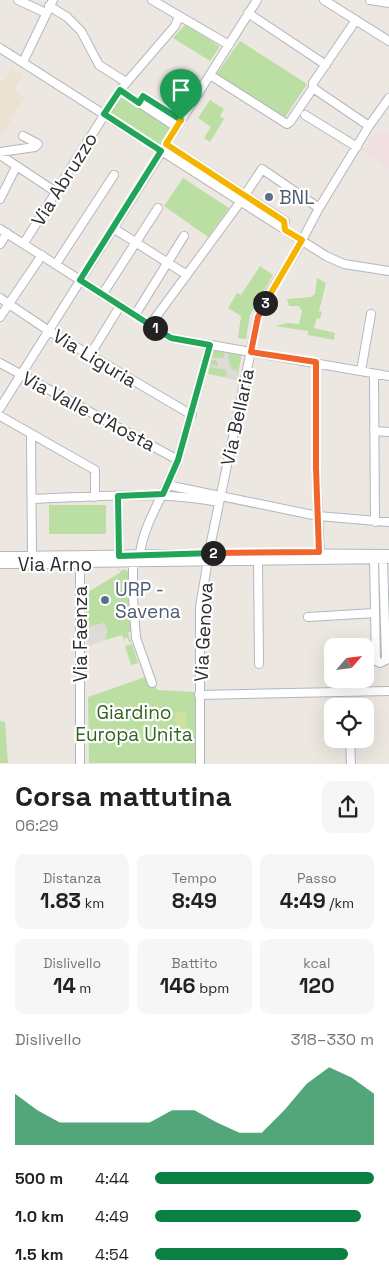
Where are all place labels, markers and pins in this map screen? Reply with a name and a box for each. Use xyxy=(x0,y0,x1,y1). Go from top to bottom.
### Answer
pin xyxy=(160,69,202,120)
place label: BNL xyxy=(279,185,315,210)
marker: BNL xyxy=(263,191,275,203)
pin: 3 xyxy=(252,290,278,316)
pin: 1 xyxy=(142,316,168,340)
pin: 2 xyxy=(200,540,226,566)
place label: URP - Savena xyxy=(115,577,181,624)
marker: URP - Savena xyxy=(99,594,111,606)

